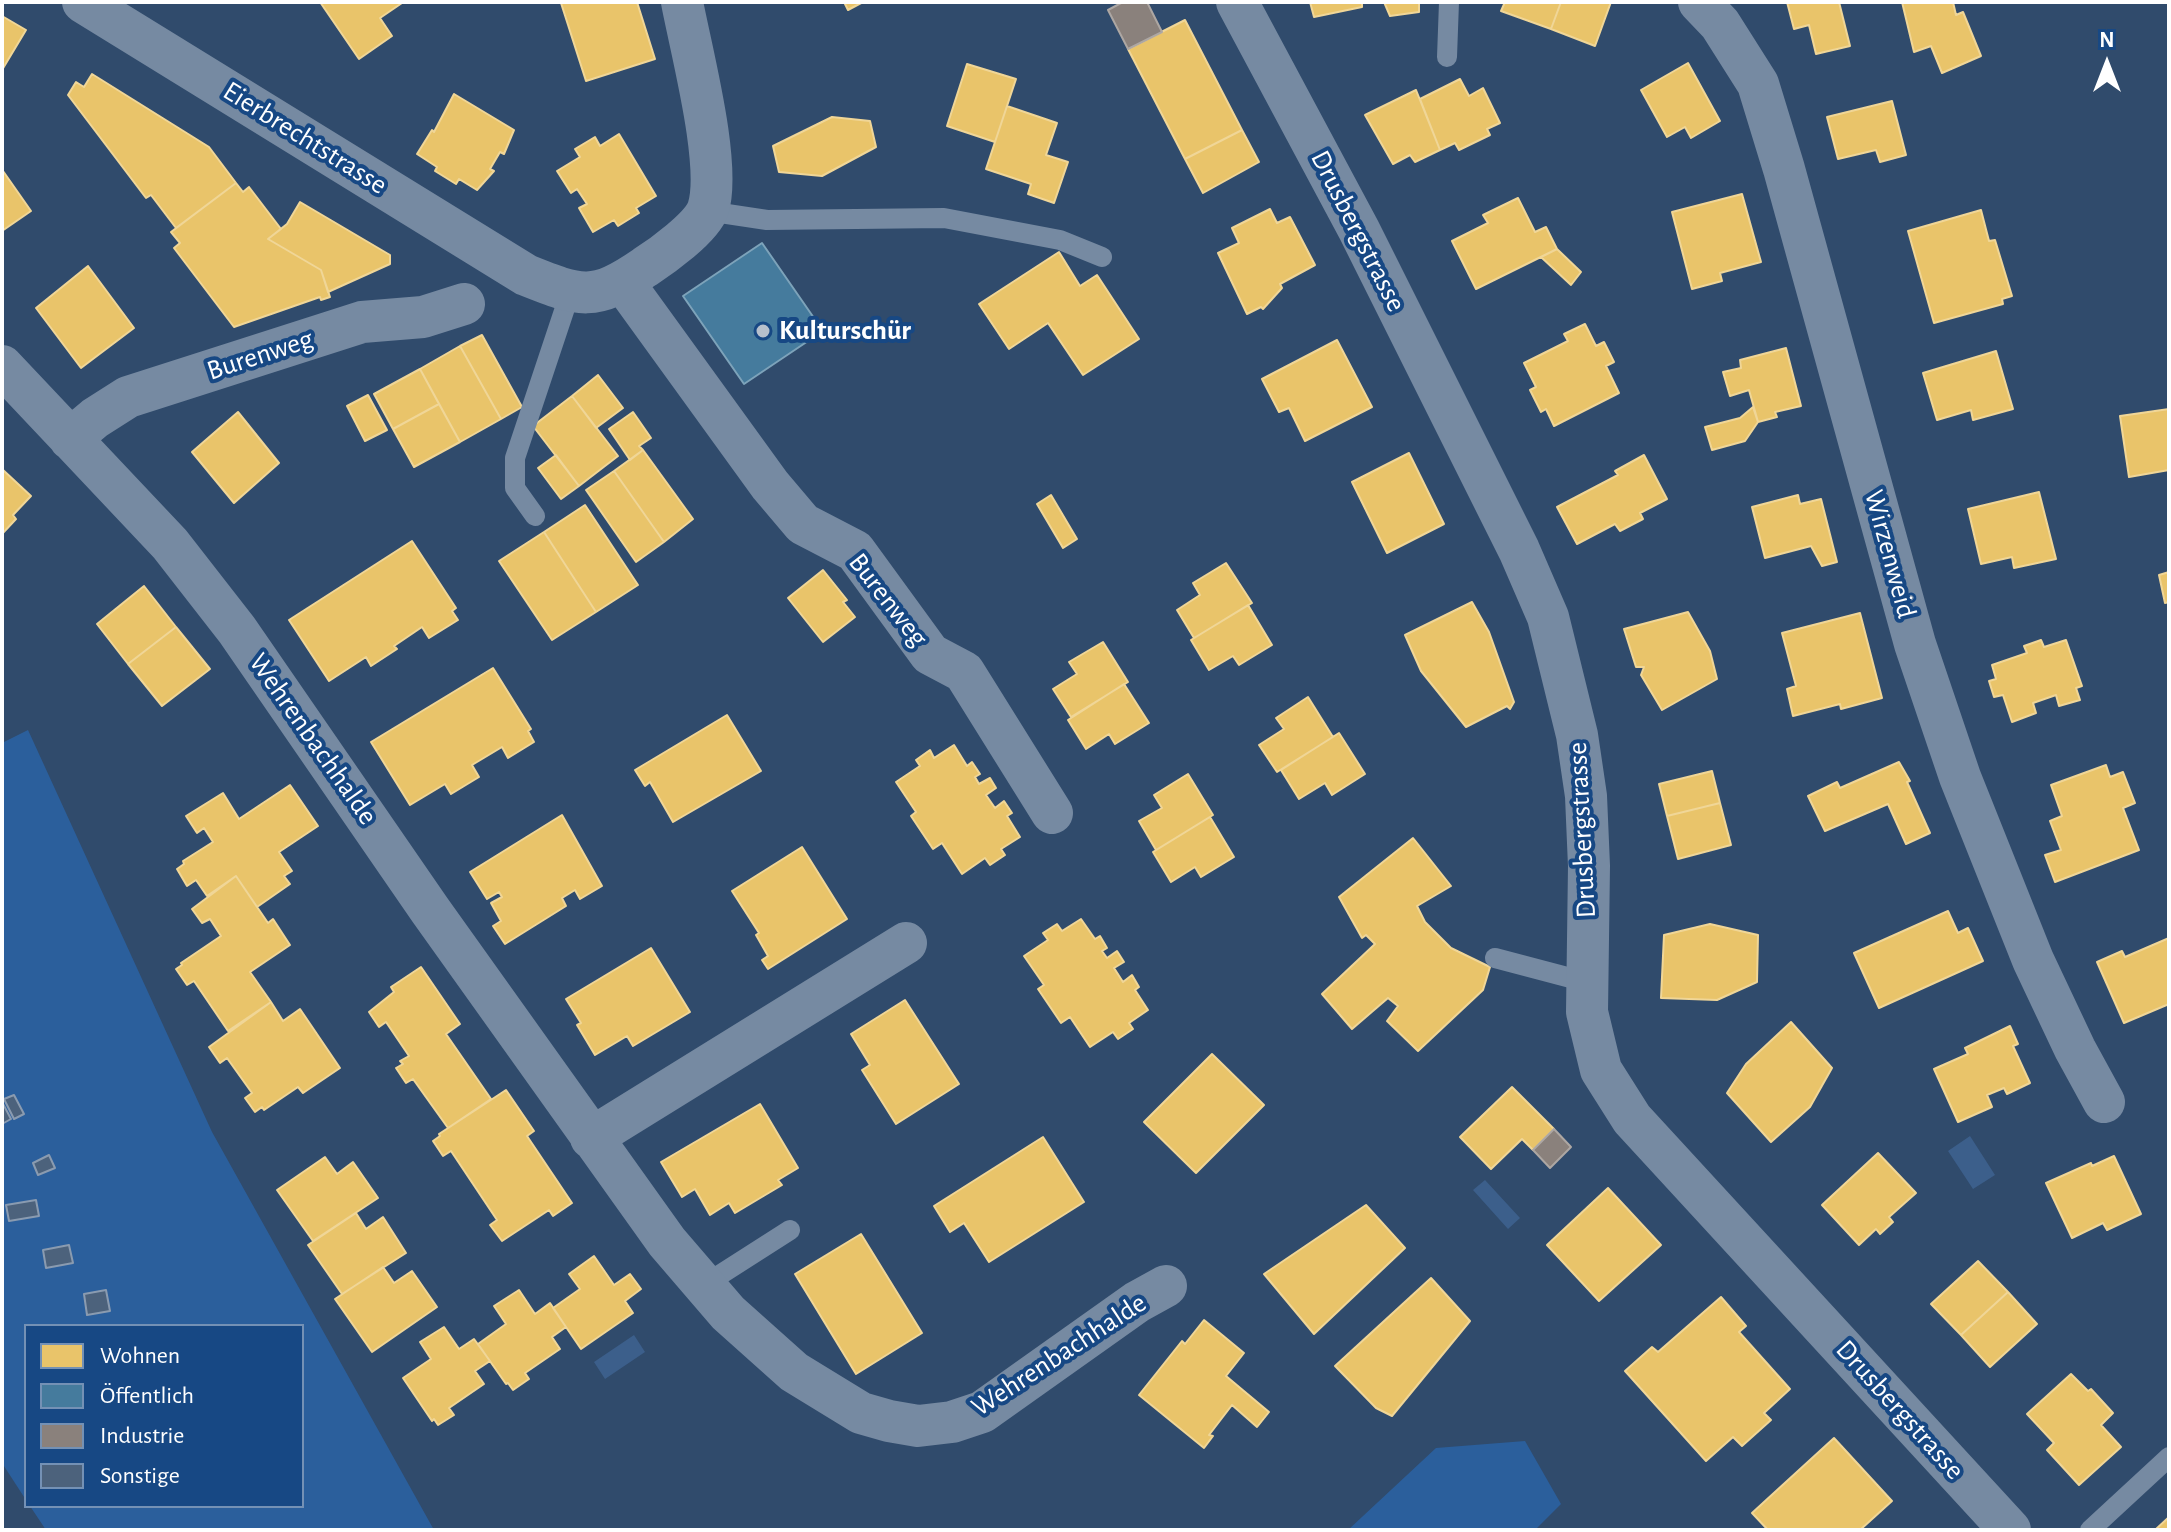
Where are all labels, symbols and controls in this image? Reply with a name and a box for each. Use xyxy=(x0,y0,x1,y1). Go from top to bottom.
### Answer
north arrow xyxy=(2067,24,2147,104)
text: N xyxy=(2099,29,2115,51)
street label: Eierbrechtstrasse xyxy=(217,74,393,202)
street label: Drusbergstrasse xyxy=(1303,145,1413,317)
place label: Kulturschür xyxy=(779,314,911,348)
street label: Burenweg xyxy=(203,322,317,388)
marker: Kulturschür xyxy=(754,322,772,340)
street label: Wirzenweid xyxy=(1857,486,1923,622)
street label: Burenweg xyxy=(841,546,935,654)
street label: Wehrenbachhalde xyxy=(241,647,385,831)
street label: Drusbergstrasse xyxy=(1561,741,1603,919)
street label: Wehrenbachhalde xyxy=(965,1286,1153,1424)
legend xyxy=(24,1324,304,1508)
street label: Drusbergstrasse xyxy=(1829,1333,1971,1487)
text: Wohnen xyxy=(100,1344,180,1368)
text: Öffentlich xyxy=(100,1384,194,1408)
text: Industrie xyxy=(100,1424,184,1448)
text: Sonstige xyxy=(100,1464,180,1488)

